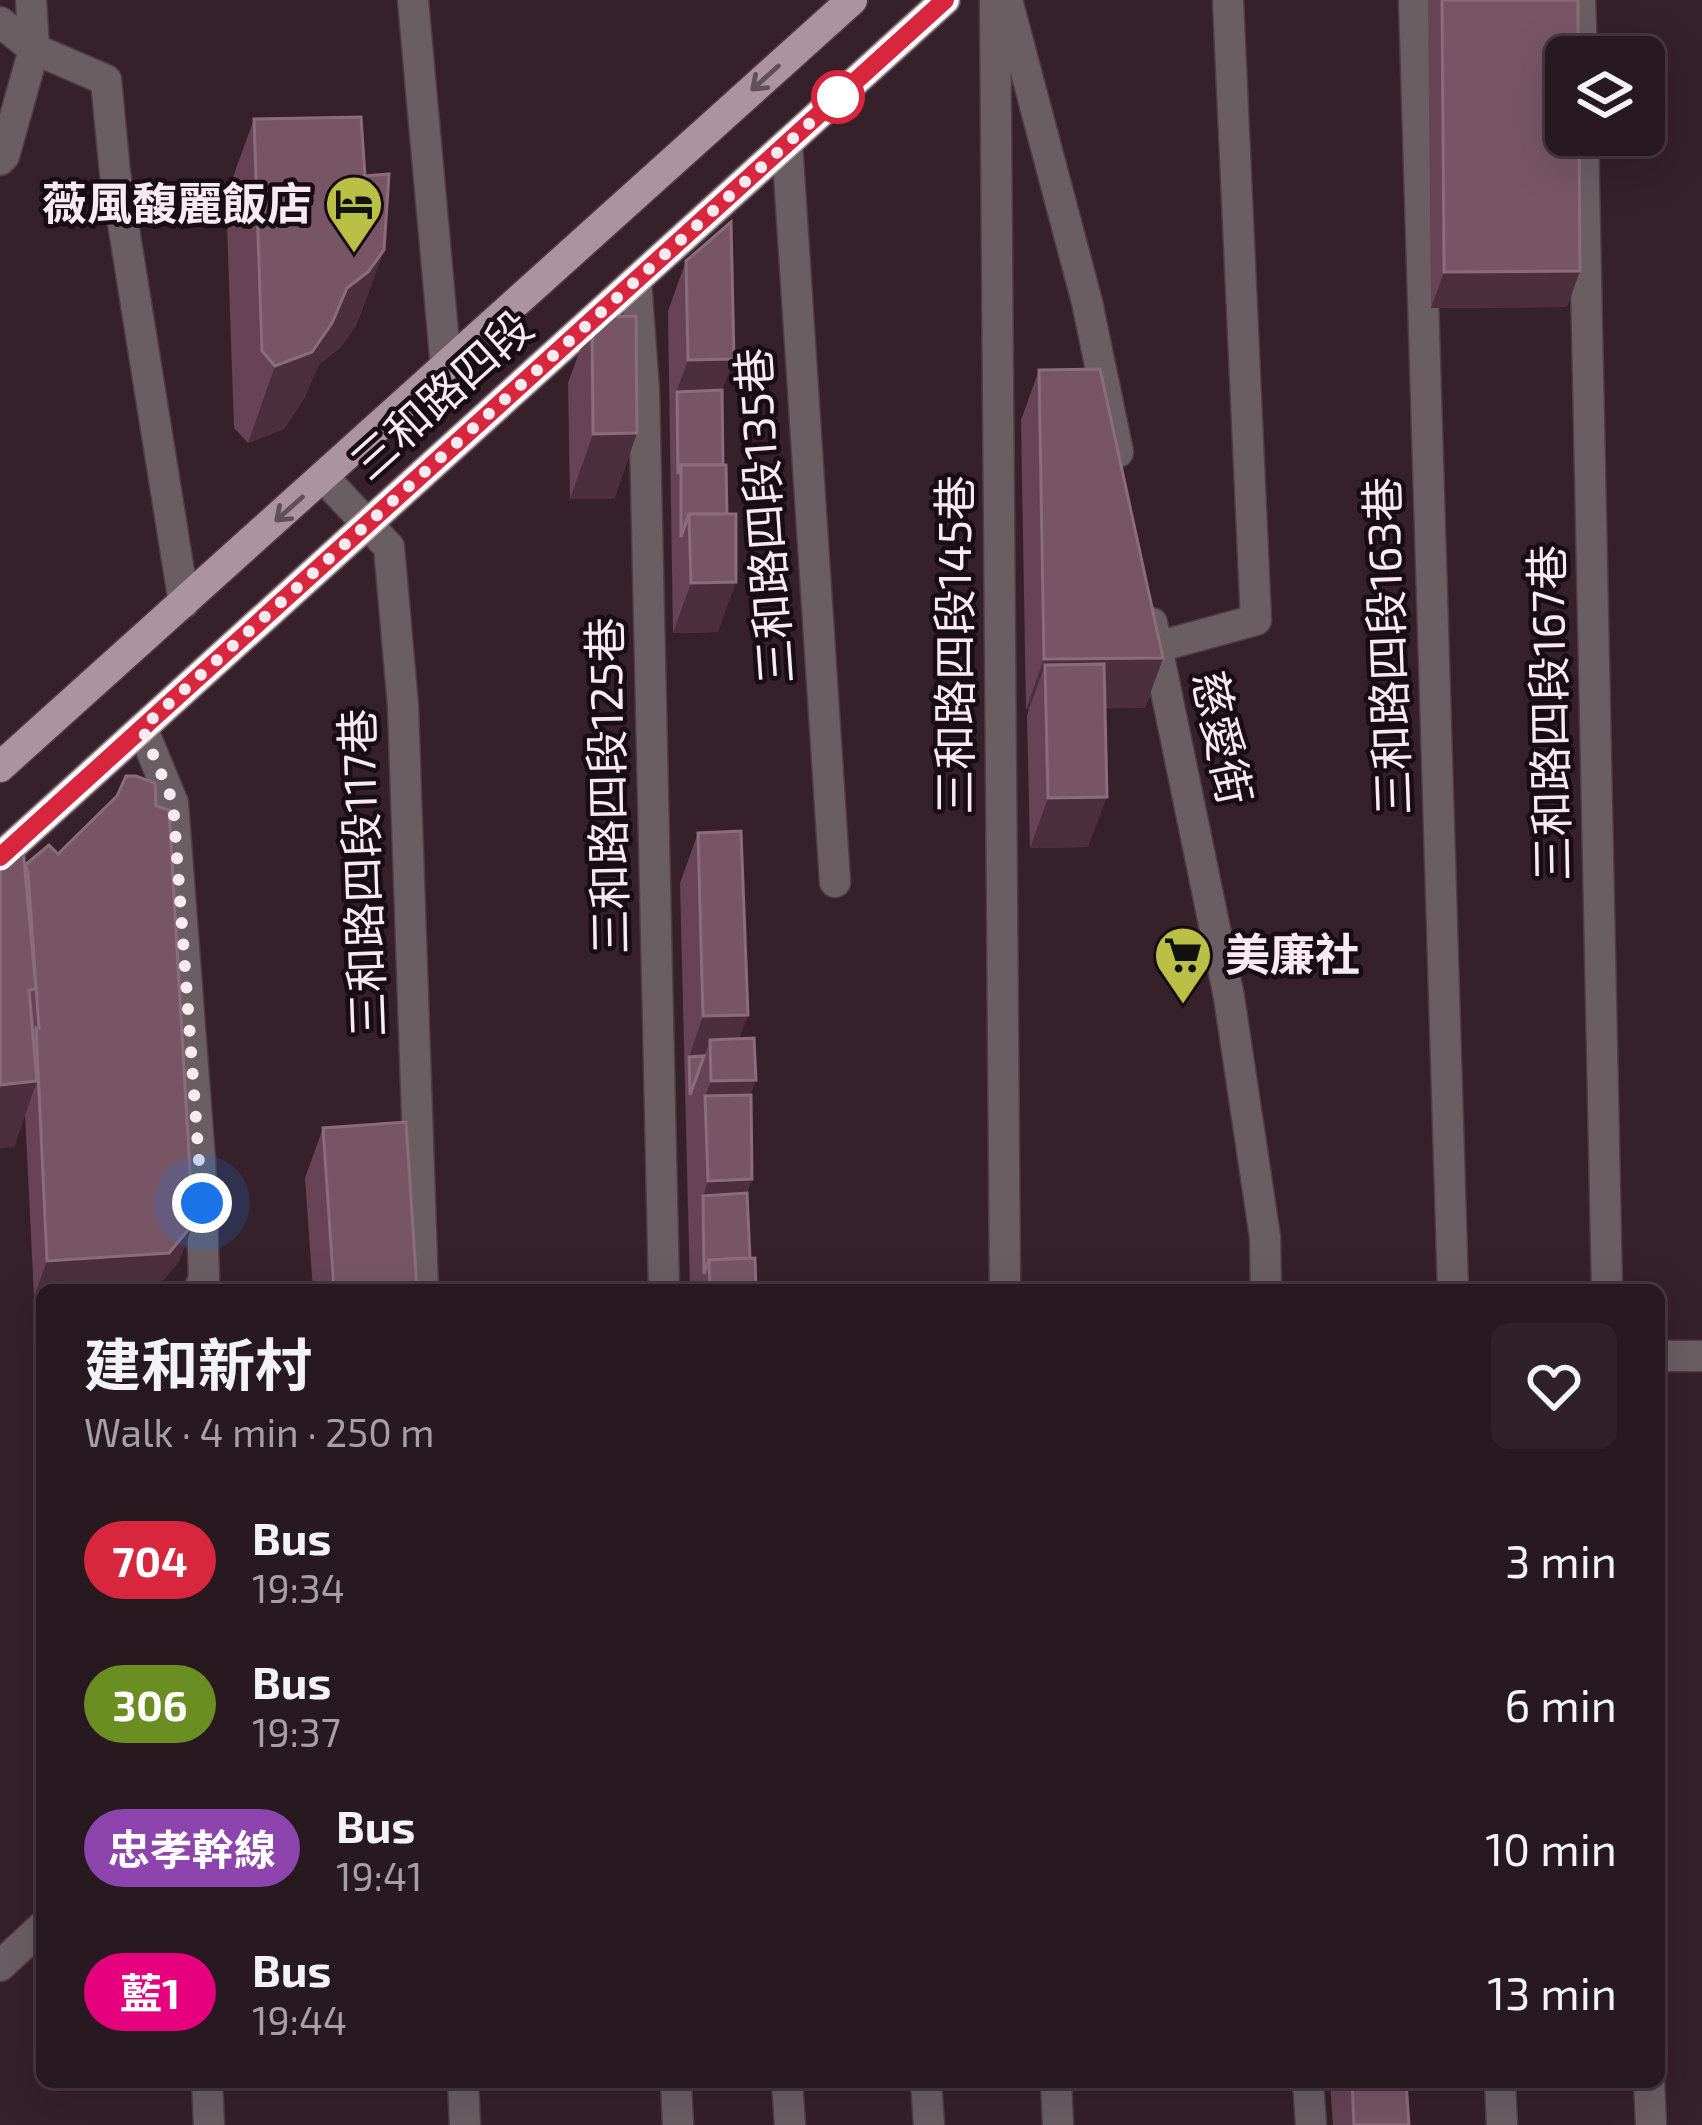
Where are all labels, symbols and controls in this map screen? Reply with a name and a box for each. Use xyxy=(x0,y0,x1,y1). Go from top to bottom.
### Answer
map controls xyxy=(1545,36,1665,156)
button: layers xyxy=(1545,36,1665,156)
one-way arrow xyxy=(750,64,780,92)
unlabelled marker xyxy=(813,72,863,122)
hotel icon: 薇風馥麗飯店 xyxy=(323,173,385,255)
place label: 薇風馥麗飯店 xyxy=(42,175,312,229)
street label: 三和路四段 xyxy=(339,298,542,489)
street label: 三和路四段135巷 xyxy=(724,346,802,686)
street label: 三和路四段145巷 xyxy=(926,475,980,815)
street label: 三和路四段163巷 xyxy=(1353,476,1419,816)
one-way arrow xyxy=(274,495,305,522)
street label: 三和路四段167巷 xyxy=(1518,544,1578,882)
street label: 三和路四段125巷 xyxy=(576,617,636,955)
street label: 慈愛街 xyxy=(1184,666,1264,809)
street label: 三和路四段117巷 xyxy=(328,708,394,1038)
supermarket icon: 美廉社 xyxy=(1152,924,1214,1006)
place label: 美廉社 xyxy=(1225,926,1360,980)
your location xyxy=(172,1173,232,1233)
button: heart xyxy=(1491,1323,1617,1449)
text: 建和新村 xyxy=(84,1329,312,1397)
text: Walk · 4 min · 250 m xyxy=(84,1408,435,1455)
text: Bus xyxy=(252,1510,331,1564)
text: 3 min xyxy=(1505,1533,1617,1587)
text: 704 xyxy=(112,1535,188,1585)
text: 19:34 xyxy=(252,1564,345,1611)
text: Bus xyxy=(252,1654,331,1708)
text: 6 min xyxy=(1504,1677,1617,1731)
text: 306 xyxy=(112,1679,188,1729)
text: 19:37 xyxy=(252,1708,341,1755)
text: Bus xyxy=(336,1798,415,1852)
text: 10 min xyxy=(1485,1821,1617,1875)
text: 忠孝幹線 xyxy=(108,1823,276,1873)
text: 19:41 xyxy=(336,1852,423,1899)
text: Bus xyxy=(252,1942,331,1996)
text: 13 min xyxy=(1487,1965,1617,2019)
text: 藍1 xyxy=(120,1967,180,2017)
text: 19:44 xyxy=(252,1996,347,2043)

